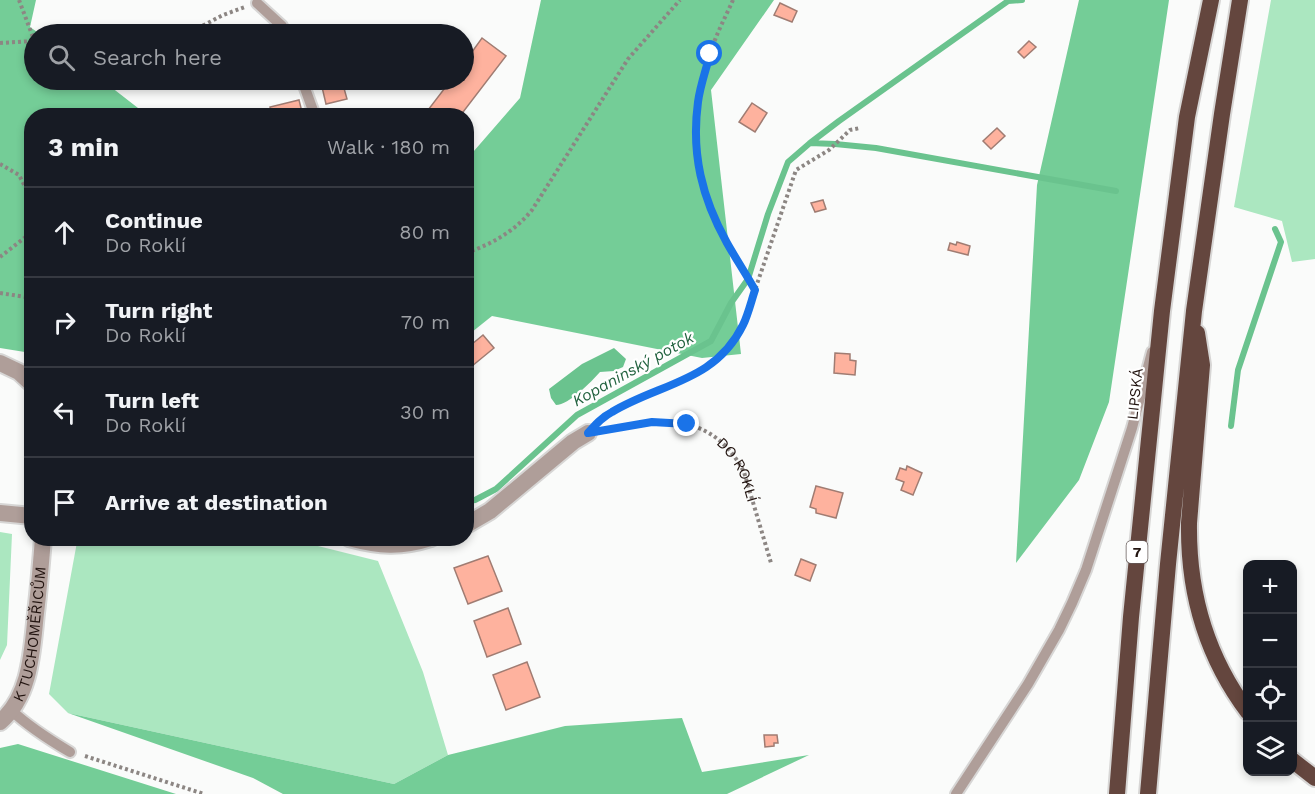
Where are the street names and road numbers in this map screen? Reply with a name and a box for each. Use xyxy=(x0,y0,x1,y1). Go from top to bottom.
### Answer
street label: LIPSKÁ xyxy=(1123,367,1147,421)
street label: DO ROKLÍ xyxy=(713,433,761,504)
road number: 7 xyxy=(1126,541,1148,563)
street label: K TUCHOMĚŘICŮM xyxy=(9,566,50,705)

